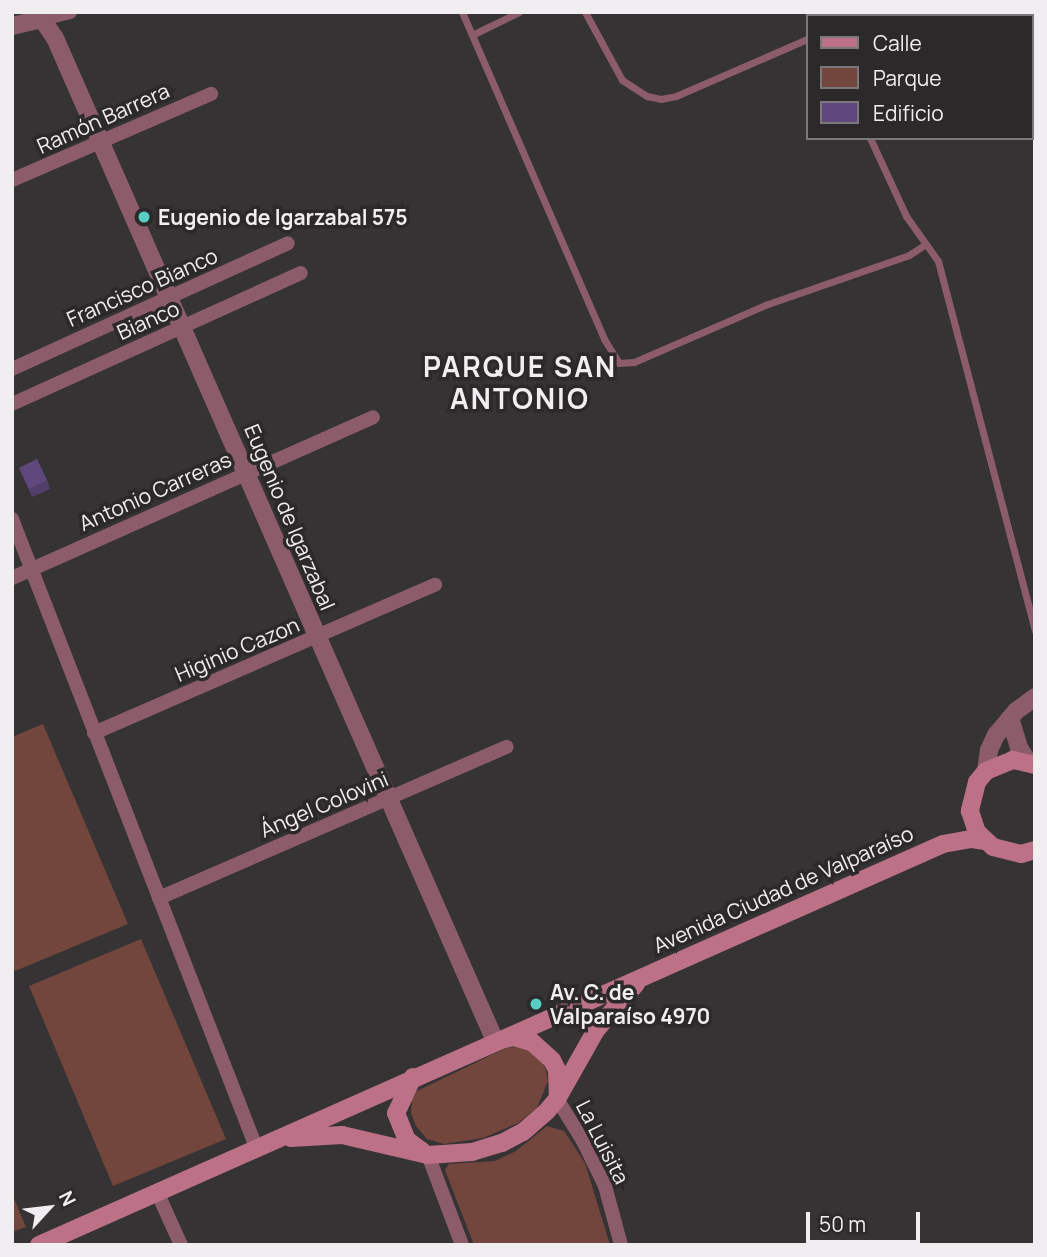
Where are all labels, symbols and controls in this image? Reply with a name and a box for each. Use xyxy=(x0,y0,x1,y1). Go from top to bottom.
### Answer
legend xyxy=(806,14,1033,140)
text: Calle xyxy=(873,29,922,57)
text: Parque xyxy=(873,64,942,92)
street label: Ramón Barrera xyxy=(33,78,173,158)
text: Edificio xyxy=(873,99,944,127)
place label: Eugenio de Igarzabal 575 xyxy=(158,204,408,230)
marker: Eugenio de Igarzabal 575 xyxy=(136,209,152,225)
street label: Francisco Bianco xyxy=(63,242,221,332)
street label: Bianco xyxy=(113,295,183,345)
district label: PARQUE SAN ANTONIO xyxy=(424,349,616,415)
street label: Eugenio de Igarzabal xyxy=(239,420,341,614)
street label: Antonio Carreras xyxy=(75,446,235,536)
street label: Higinio Cazon xyxy=(171,612,303,686)
street label: Ángel Colovini xyxy=(256,766,392,842)
street label: Avenida Ciudad de Valparaíso xyxy=(649,820,917,958)
place label: Av. C. de Valparaíso 4970 xyxy=(550,979,710,1029)
marker: Av. C. de Valparaíso 4970 xyxy=(528,996,544,1012)
street label: La Luisita xyxy=(571,1096,635,1188)
north arrow xyxy=(14,1173,84,1243)
text: N xyxy=(53,1186,82,1210)
scale bar xyxy=(809,1198,923,1242)
text: 50 m xyxy=(819,1210,866,1238)

